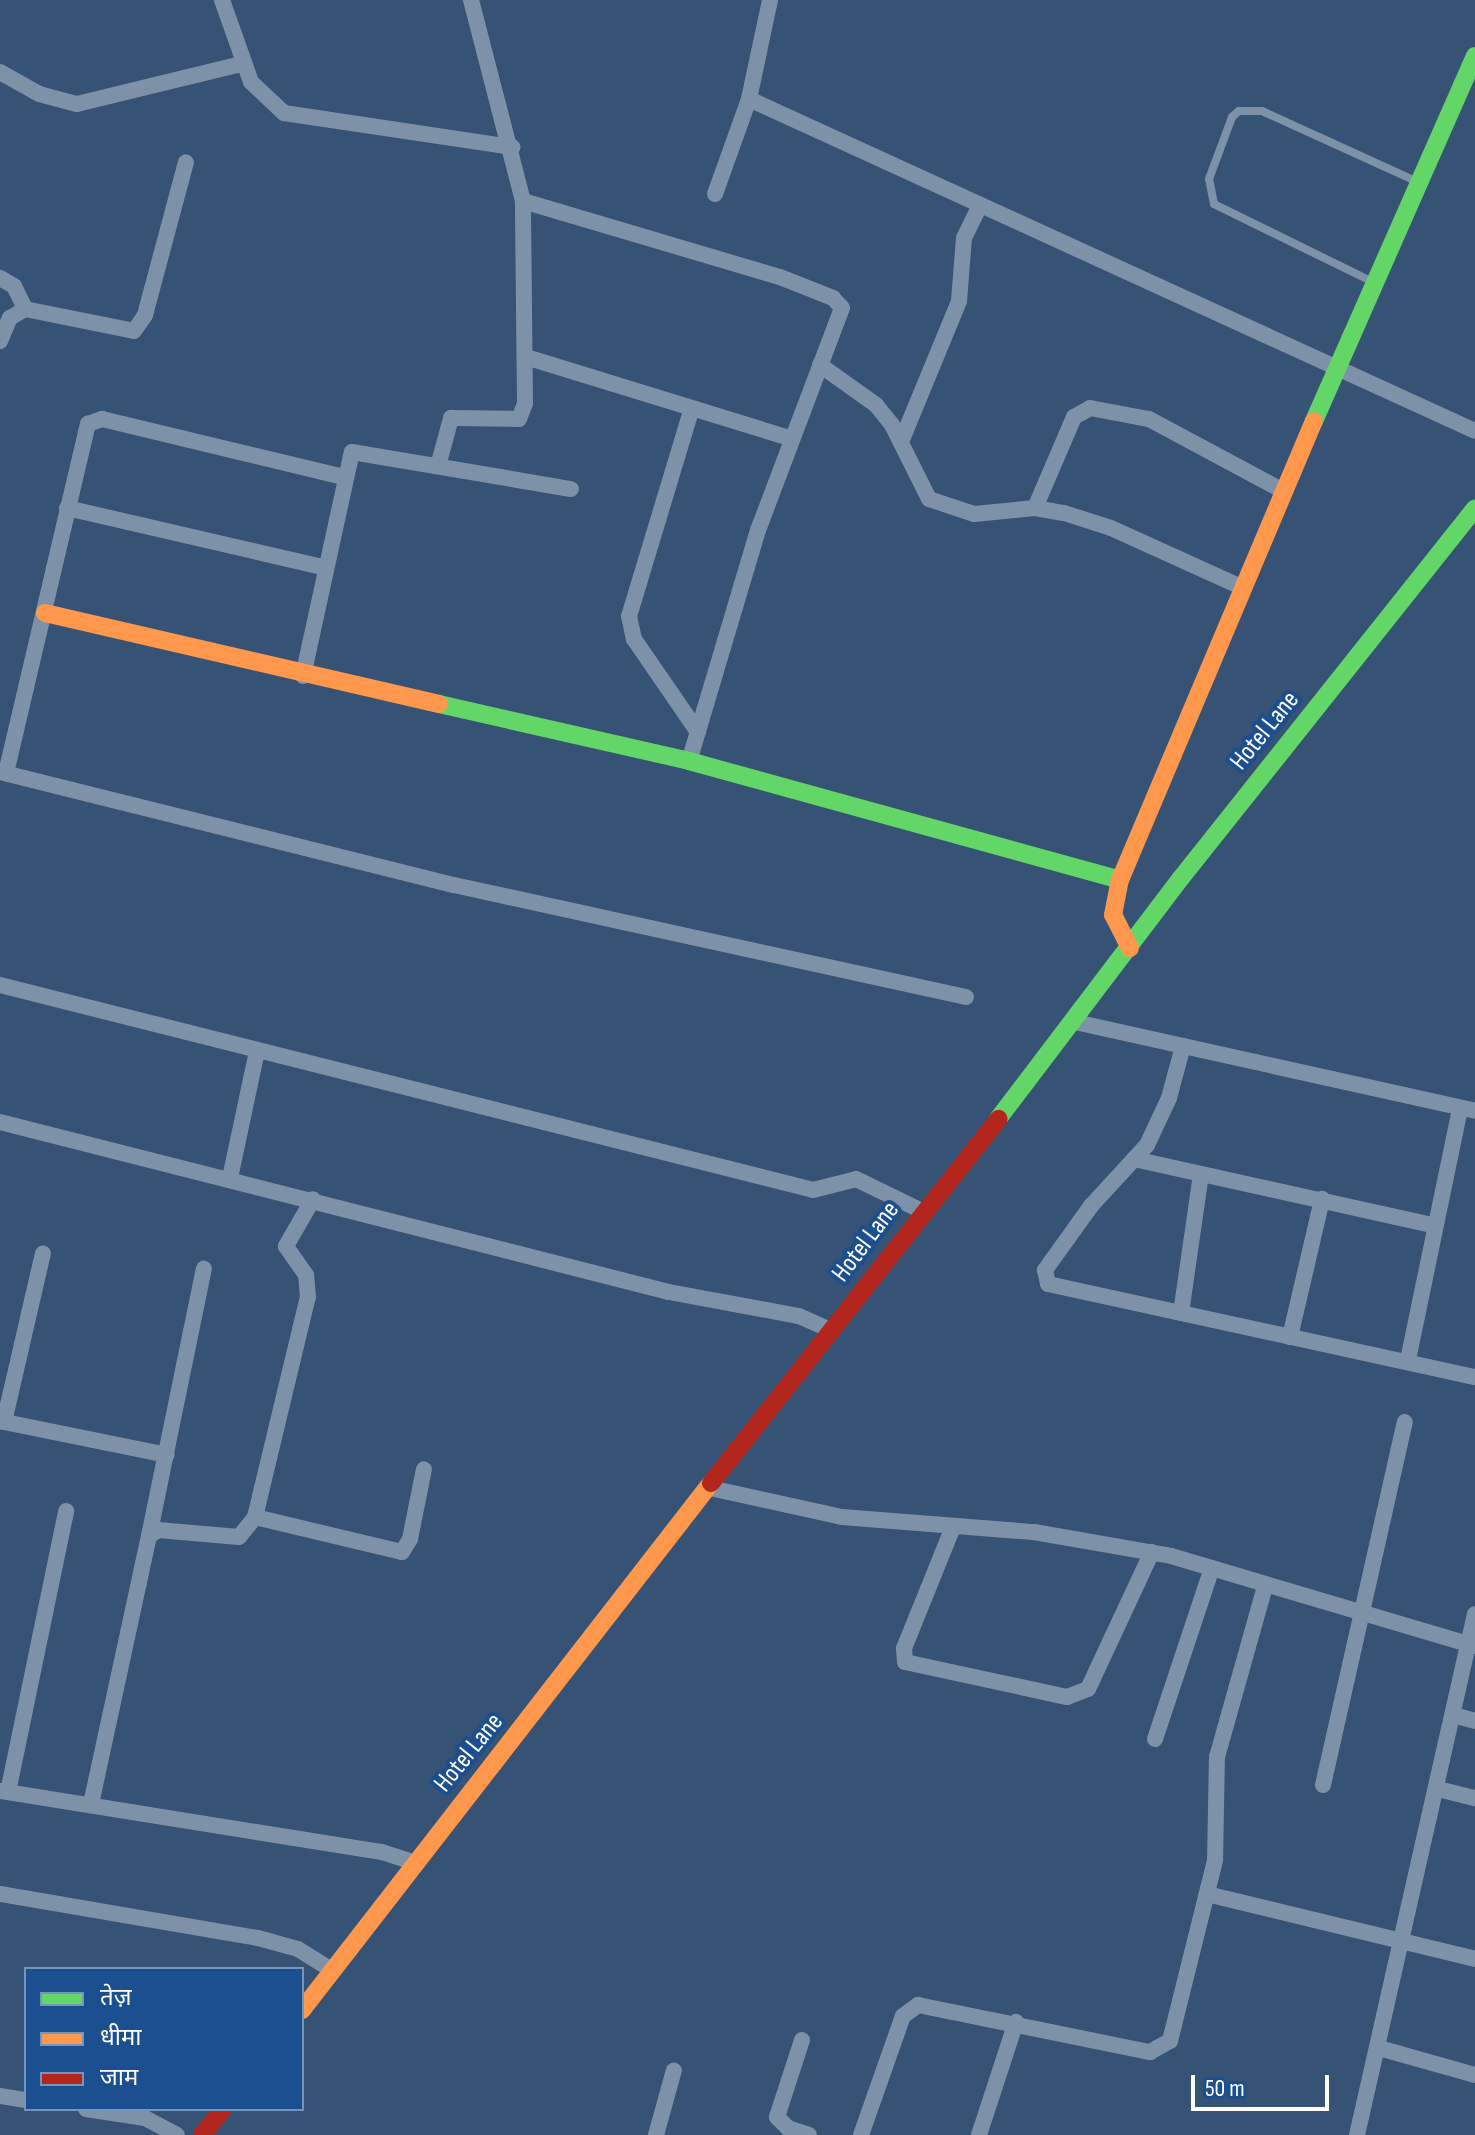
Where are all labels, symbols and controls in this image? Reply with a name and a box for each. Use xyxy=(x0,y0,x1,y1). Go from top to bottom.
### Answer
street label: Hotel Lane xyxy=(1224,685,1306,777)
street label: Hotel Lane xyxy=(826,1196,906,1288)
street label: Hotel Lane xyxy=(428,1707,510,1799)
legend xyxy=(24,1967,304,2111)
text: तेज़ xyxy=(100,1983,132,2012)
text: धीमा xyxy=(100,2023,142,2052)
scale bar xyxy=(1195,2059,1333,2109)
text: जाम xyxy=(100,2063,138,2092)
text: 50 m xyxy=(1205,2074,1245,2103)

